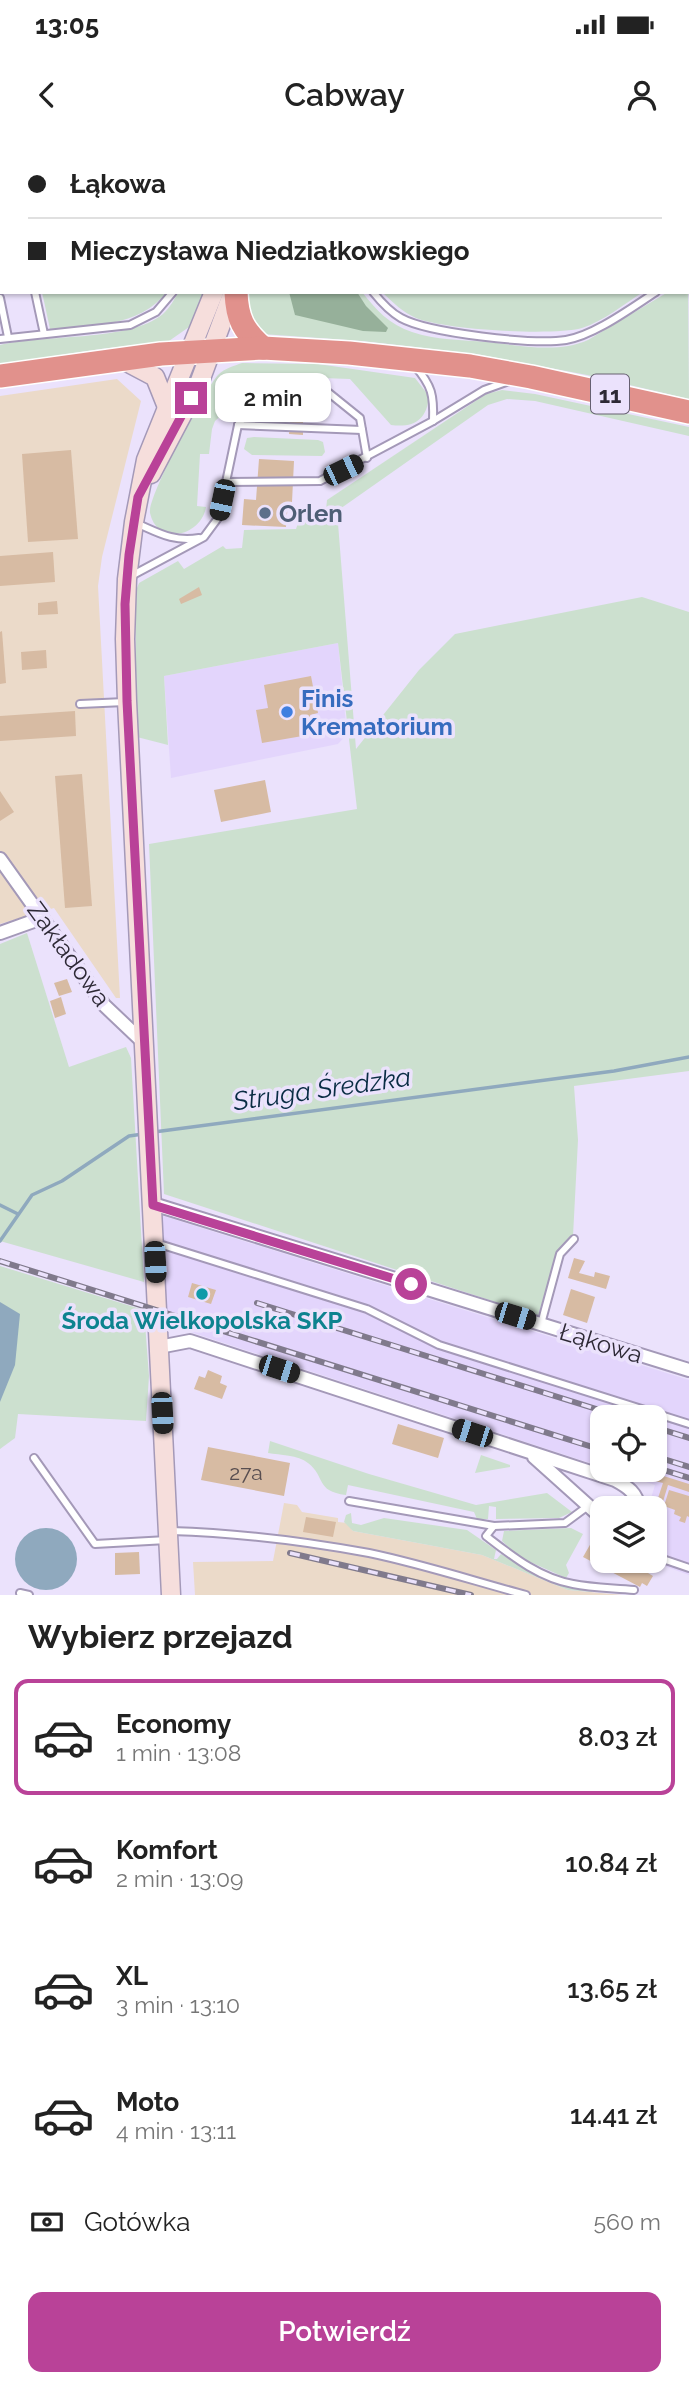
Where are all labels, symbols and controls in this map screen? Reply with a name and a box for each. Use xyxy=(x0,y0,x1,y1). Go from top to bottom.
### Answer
text: 13:05 xyxy=(35,10,99,40)
icon: back xyxy=(28,76,66,114)
text: Cabway xyxy=(284,76,405,113)
icon: person xyxy=(623,76,661,114)
text: Łąkowa xyxy=(70,169,166,199)
text: Mieczysława Niedziałkowskiego xyxy=(70,236,469,266)
callout: 2 min xyxy=(216,373,331,422)
road number: 11 xyxy=(591,374,629,414)
route end xyxy=(175,382,207,414)
text: 2 min xyxy=(244,384,302,411)
car xyxy=(320,451,367,489)
car xyxy=(208,477,237,523)
place label: Orlen xyxy=(279,499,343,528)
marker: Orlen xyxy=(257,505,273,521)
place label: Finis Krematorium xyxy=(301,684,453,741)
marker: Finis Krematorium xyxy=(279,704,295,720)
street label: Zakładowa xyxy=(21,896,117,1012)
water label: Struga Średzka xyxy=(230,1061,413,1116)
car xyxy=(144,1240,167,1284)
route start xyxy=(395,1268,427,1300)
marker: Środa Wielkopolska SKP xyxy=(194,1286,210,1302)
car xyxy=(492,1300,539,1332)
place label: Środa Wielkopolska SKP xyxy=(62,1306,343,1335)
street label: Łąkowa xyxy=(556,1317,646,1369)
car xyxy=(256,1353,303,1385)
car xyxy=(151,1391,174,1435)
map controls xyxy=(590,1405,667,1573)
button: locate xyxy=(590,1405,667,1482)
car xyxy=(449,1417,496,1449)
house number: 27a xyxy=(229,1460,263,1485)
button: layers xyxy=(590,1496,667,1573)
text: Wybierz przejazd xyxy=(28,1618,293,1655)
icon: car xyxy=(32,1706,95,1769)
text: Economy xyxy=(116,1709,231,1739)
text: 8.03 zł xyxy=(578,1722,657,1752)
text: 1 min · 13:08 xyxy=(116,1739,242,1766)
icon: car xyxy=(32,1832,95,1895)
text: Komfort xyxy=(116,1835,218,1865)
text: 10.84 zł xyxy=(565,1848,657,1878)
text: 2 min · 13:09 xyxy=(116,1865,244,1892)
icon: car xyxy=(32,1958,95,2021)
text: XL xyxy=(116,1961,148,1991)
text: 13.65 zł xyxy=(567,1974,657,2004)
text: 3 min · 13:10 xyxy=(116,1991,240,2018)
icon: car xyxy=(32,2084,95,2147)
text: Moto xyxy=(116,2087,179,2117)
text: 14.41 zł xyxy=(570,2100,657,2130)
text: 4 min · 13:11 xyxy=(116,2117,236,2144)
icon: cash xyxy=(28,2203,66,2241)
text: Gotówka xyxy=(84,2207,190,2237)
text: 560 m xyxy=(594,2208,661,2235)
button: Potwierdź xyxy=(28,2292,661,2372)

